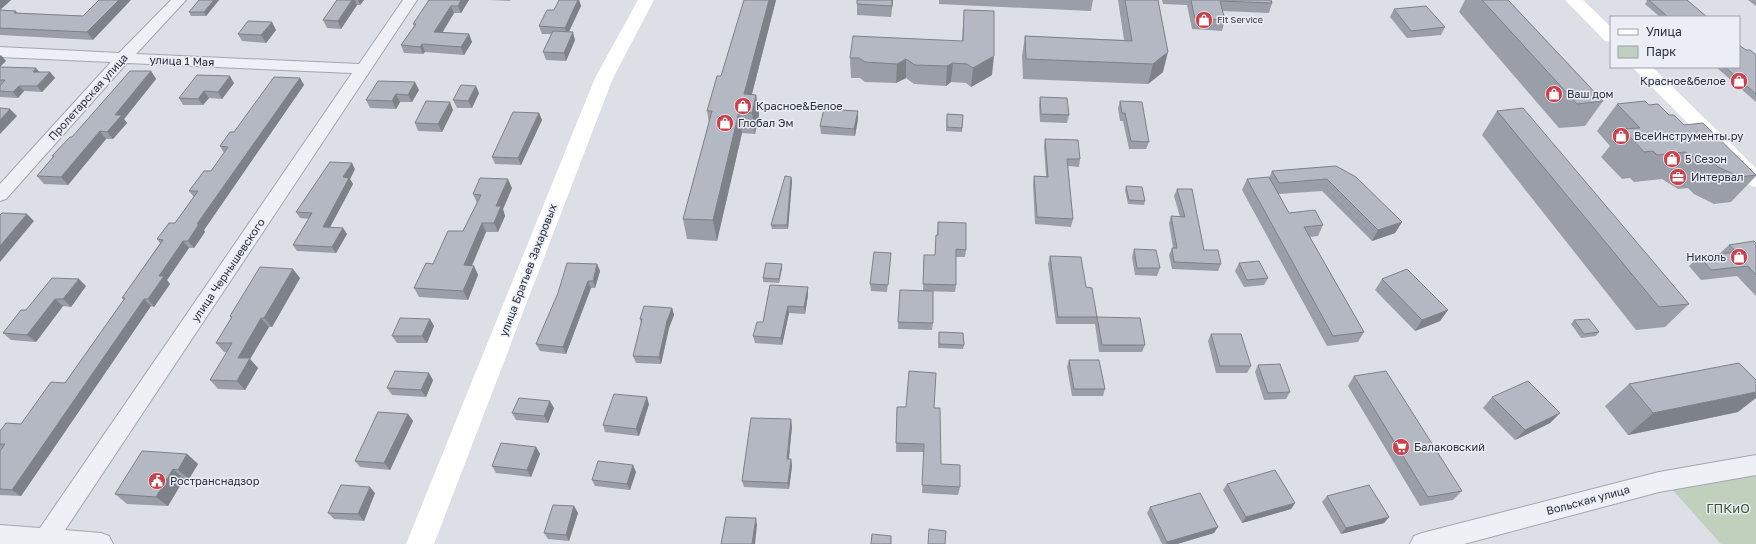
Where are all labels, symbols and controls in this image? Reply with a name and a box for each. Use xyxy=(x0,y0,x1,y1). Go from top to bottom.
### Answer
shop icon: Fit Service xyxy=(1194,10,1214,30)
place label: Fit Service xyxy=(1217,14,1263,25)
legend xyxy=(1610,16,1740,68)
text: Улица xyxy=(1646,24,1682,39)
text: Парк xyxy=(1646,44,1676,59)
street label: Пролетарская улица xyxy=(45,51,130,143)
street label: улица 1 Мая xyxy=(149,53,215,68)
shop icon: Красное&белое xyxy=(1729,71,1749,91)
place label: Красное&белое xyxy=(1640,74,1726,87)
shop icon: Ваш дом xyxy=(1544,84,1564,104)
place label: Ваш дом xyxy=(1567,87,1613,100)
shop icon: Красное&Белое xyxy=(733,96,753,116)
place label: Красное&Белое xyxy=(756,99,843,112)
shop icon: Глобал Эм xyxy=(715,113,735,133)
place label: Глобал Эм xyxy=(738,116,793,129)
shop icon: ВсеИнструменты.ру xyxy=(1611,126,1631,146)
place label: ВсеИнструменты.ру xyxy=(1634,129,1743,142)
shop icon: 5 Сезон xyxy=(1662,149,1682,169)
place label: 5 Сезон xyxy=(1685,152,1727,165)
office icon: Интервал xyxy=(1668,167,1688,187)
place label: Интервал xyxy=(1691,170,1743,183)
street label: улица Братьев Захаровых xyxy=(496,202,559,338)
street label: улица Чернышевского xyxy=(188,215,267,324)
shop icon: Николь xyxy=(1729,247,1749,267)
place label: Николь xyxy=(1686,250,1726,263)
supermarket icon: Балаковский xyxy=(1391,437,1411,457)
place label: Балаковский xyxy=(1414,440,1485,453)
public building icon: Ространснадзор xyxy=(147,471,167,491)
place label: Ространснадзор xyxy=(170,474,260,487)
street label: Вольская улица xyxy=(1545,482,1631,517)
park label: ГПКиО xyxy=(1706,500,1750,516)

